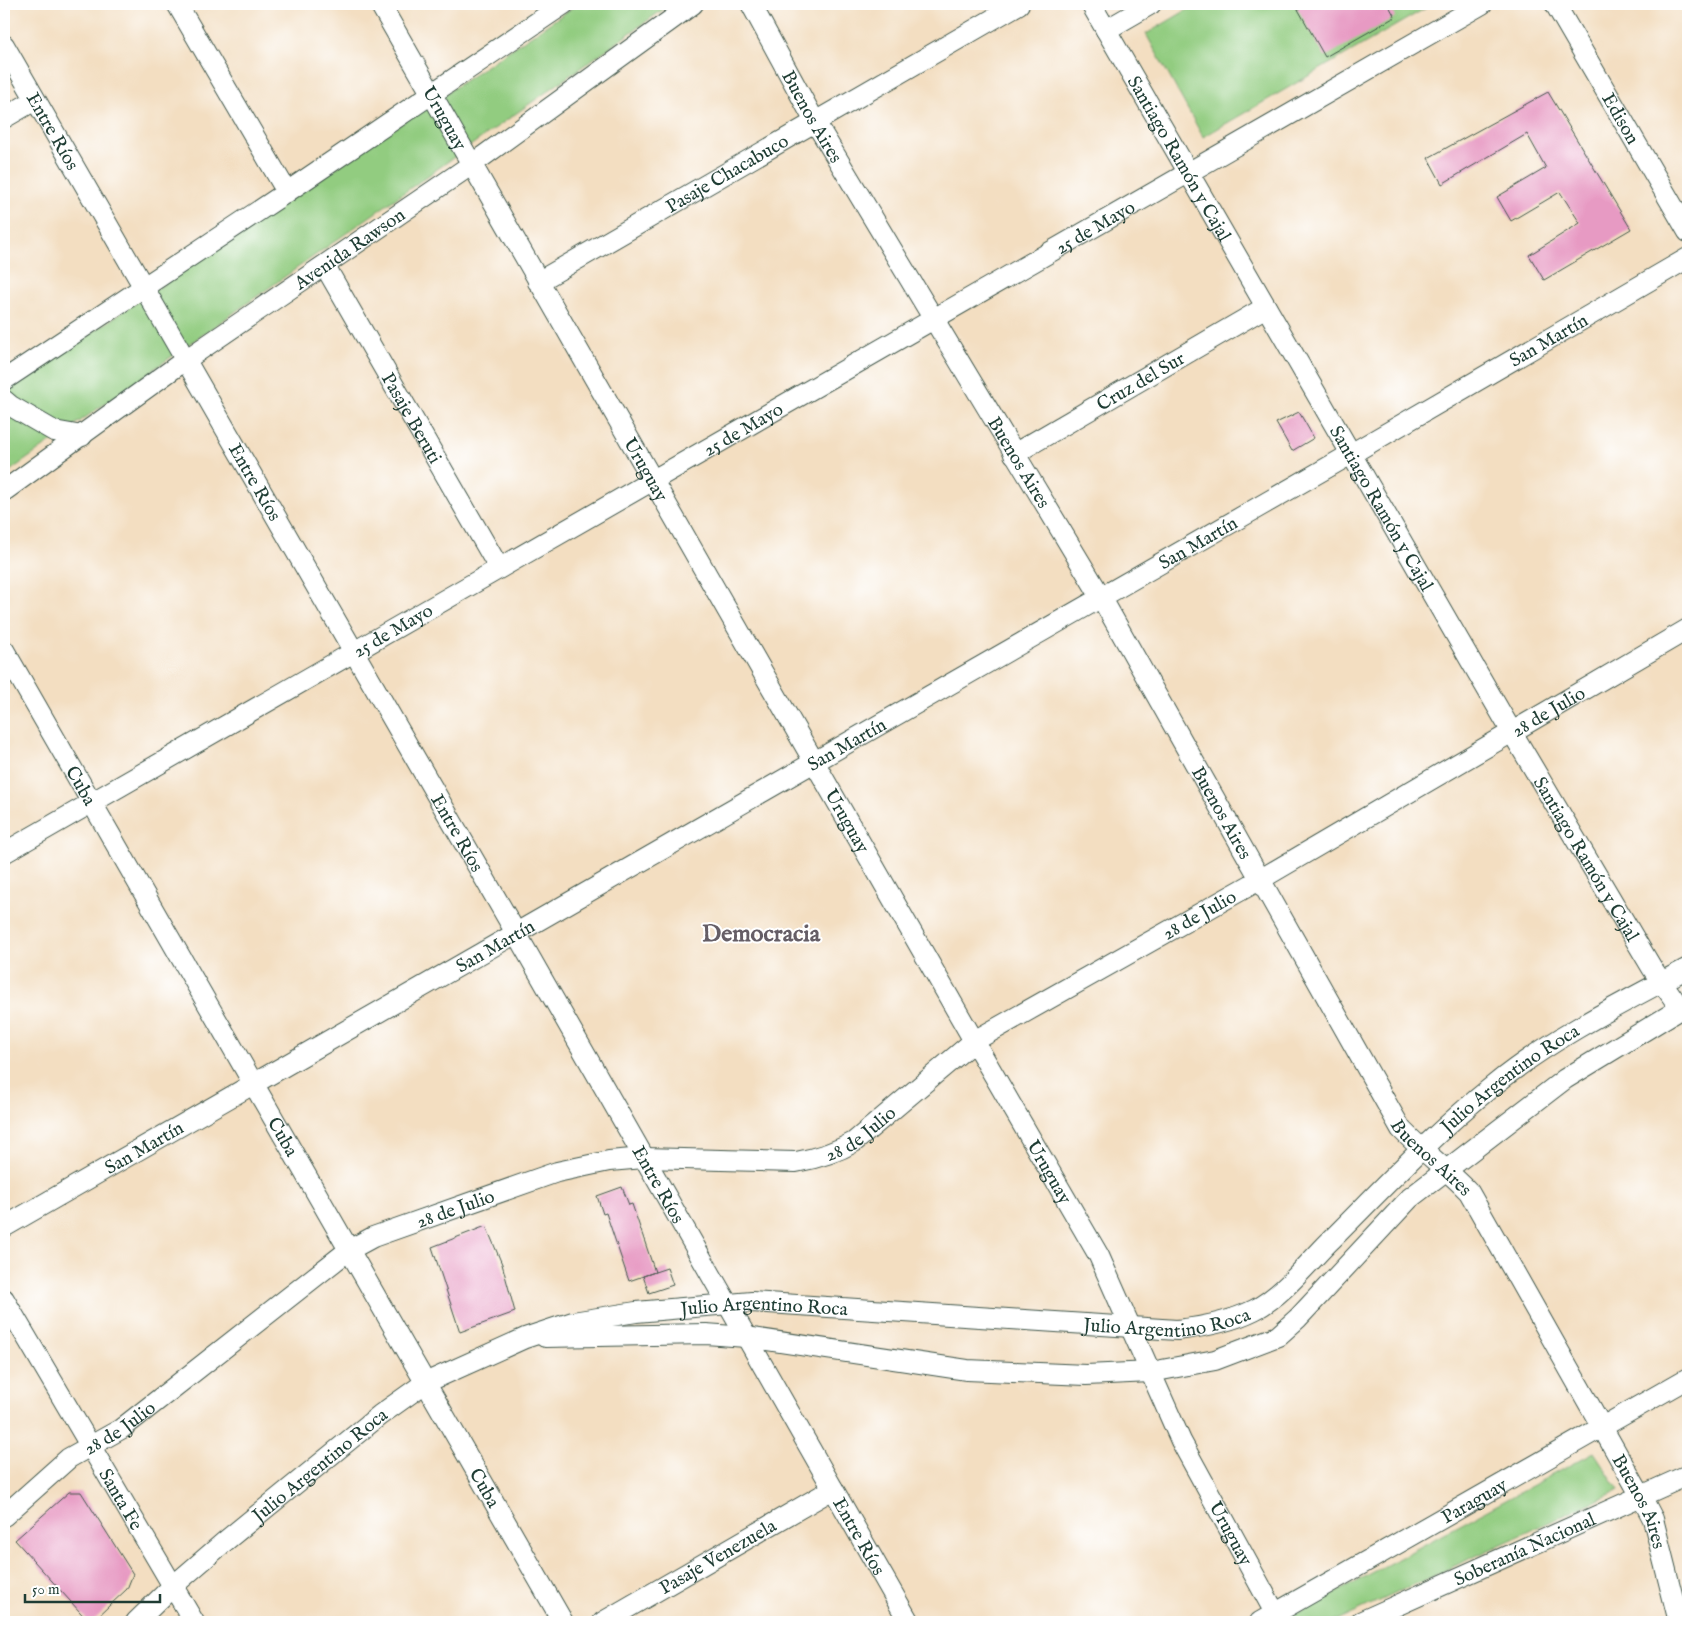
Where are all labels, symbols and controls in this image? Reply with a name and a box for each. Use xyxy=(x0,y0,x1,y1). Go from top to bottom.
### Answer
street label: Buenos Aires xyxy=(775,67,847,168)
street label: Santiago Ramón y Cajal xyxy=(1121,72,1236,247)
street label: Uruguay xyxy=(416,82,472,156)
street label: Entre Ríos xyxy=(20,89,84,175)
street label: Edison xyxy=(1595,89,1644,149)
street label: Pasaje Chacabuco xyxy=(662,130,794,220)
street label: 25 de Mayo xyxy=(1052,196,1140,260)
street label: Avenida Rawson xyxy=(289,204,410,297)
street label: San Martín xyxy=(1505,309,1593,373)
street label: Cruz del Sur xyxy=(1093,347,1190,417)
street label: Pasaje Beruti xyxy=(375,369,446,468)
street label: 25 de Mayo xyxy=(700,398,788,463)
street label: Buenos Aires xyxy=(981,413,1055,513)
street label: Santiago Ramón y Cajal xyxy=(1323,422,1438,597)
street label: Uruguay xyxy=(617,434,673,507)
street label: Entre Ríos xyxy=(222,439,286,526)
street label: San Martín xyxy=(1155,512,1242,576)
street label: 25 de Mayo xyxy=(349,599,438,664)
street label: 28 de Julio xyxy=(1508,682,1590,744)
street label: San Martín xyxy=(803,713,891,778)
street label: Cuba xyxy=(59,762,101,811)
street label: Buenos Aires xyxy=(1185,763,1256,864)
street label: Santiago Ramón y Cajal xyxy=(1527,773,1644,947)
street label: Uruguay xyxy=(818,785,874,858)
street label: Entre Ríos xyxy=(424,790,488,877)
street label: 28 de Julio xyxy=(1159,885,1241,946)
street label: San Martín xyxy=(452,915,540,979)
district label: Democracia xyxy=(702,919,821,950)
street label: Julio Argentino Roca xyxy=(1435,1019,1585,1141)
street label: 28 de Julio xyxy=(823,1102,902,1168)
street label: Cuba xyxy=(261,1113,303,1162)
street label: Buenos Aires xyxy=(1384,1116,1476,1202)
street label: San Martín xyxy=(101,1117,188,1181)
street label: Uruguay xyxy=(1020,1136,1076,1209)
street label: Entre Ríos xyxy=(626,1142,689,1228)
street label: 28 de Julio xyxy=(414,1185,498,1235)
street label: Julio Argentino Roca xyxy=(678,1292,849,1322)
street label: Julio Argentino Roca xyxy=(1081,1303,1255,1344)
street label: 28 de Julio xyxy=(80,1396,161,1461)
street label: Julio Argentino Roca xyxy=(247,1403,393,1530)
street label: Buenos Aires xyxy=(1606,1450,1670,1551)
street label: Cuba xyxy=(463,1464,505,1513)
street label: Santa Fe xyxy=(92,1465,148,1535)
street label: Paraguay xyxy=(1438,1473,1512,1530)
street label: Entre Ríos xyxy=(826,1494,890,1580)
street label: Uruguay xyxy=(1202,1497,1257,1571)
street label: Soberanía Nacional xyxy=(1450,1508,1600,1592)
street label: Pasaje Venezuela xyxy=(655,1514,782,1601)
scale bar xyxy=(25,1571,160,1603)
text: 50 m xyxy=(32,1580,60,1599)

